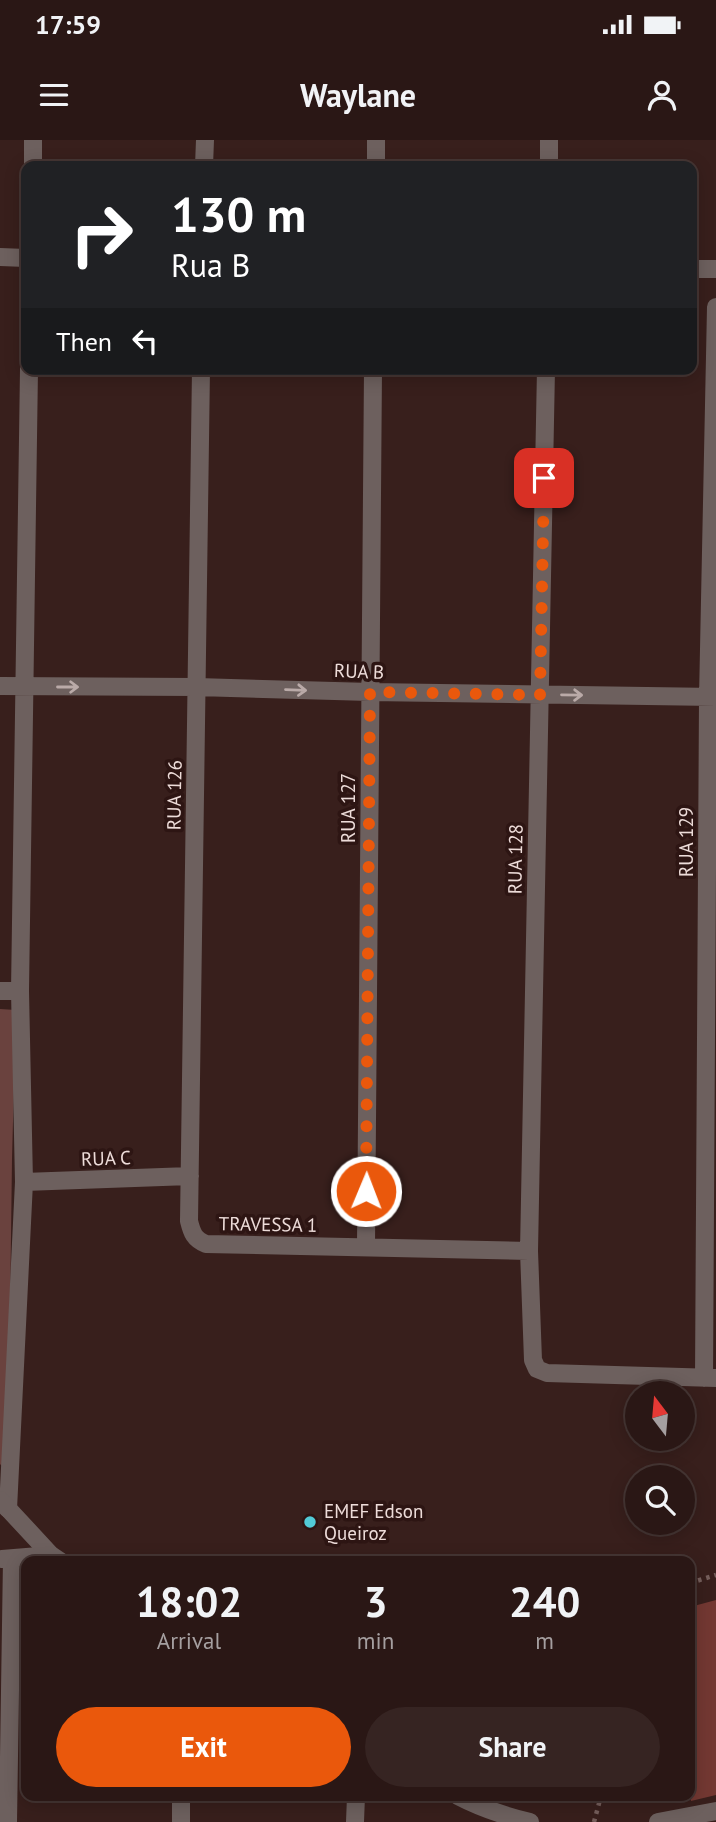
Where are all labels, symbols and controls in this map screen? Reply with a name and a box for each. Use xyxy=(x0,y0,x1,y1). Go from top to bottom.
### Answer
text: 17:59 xyxy=(35,8,101,41)
text: Waylane xyxy=(300,74,416,116)
icon: menu xyxy=(35,76,73,114)
icon: person xyxy=(643,76,681,114)
text: 130 m xyxy=(171,182,306,246)
icon: right xyxy=(56,189,147,280)
text: Rua B xyxy=(171,244,250,286)
icon: left xyxy=(126,322,164,360)
text: Then xyxy=(56,325,112,358)
pin xyxy=(514,448,574,508)
icon: arrive xyxy=(525,459,563,497)
street label: RUA B xyxy=(333,658,385,684)
one-way arrow xyxy=(56,680,79,694)
one-way arrow xyxy=(284,683,307,697)
one-way arrow xyxy=(560,689,583,702)
street label: RUA 126 xyxy=(161,760,187,830)
street label: RUA 127 xyxy=(336,773,360,843)
street label: RUA 129 xyxy=(674,807,698,877)
street label: RUA 128 xyxy=(502,824,528,894)
street label: RUA C xyxy=(81,1145,132,1171)
position arrow xyxy=(329,1154,403,1228)
street label: TRAVESSA 1 xyxy=(219,1211,317,1237)
north arrow xyxy=(625,1381,695,1451)
map controls xyxy=(625,1381,695,1535)
button: search xyxy=(625,1465,695,1535)
place label: EMEF Edson Queiroz xyxy=(324,1499,423,1545)
marker: EMEF Edson Queiroz xyxy=(302,1514,318,1530)
text: 18:02 xyxy=(136,1574,242,1629)
text: 3 xyxy=(364,1574,387,1629)
text: 240 xyxy=(509,1574,580,1629)
text: Arrival xyxy=(157,1626,221,1655)
text: min xyxy=(357,1626,394,1655)
text: m xyxy=(535,1626,554,1655)
button: Exit xyxy=(56,1707,351,1787)
button: Share xyxy=(365,1707,660,1787)

